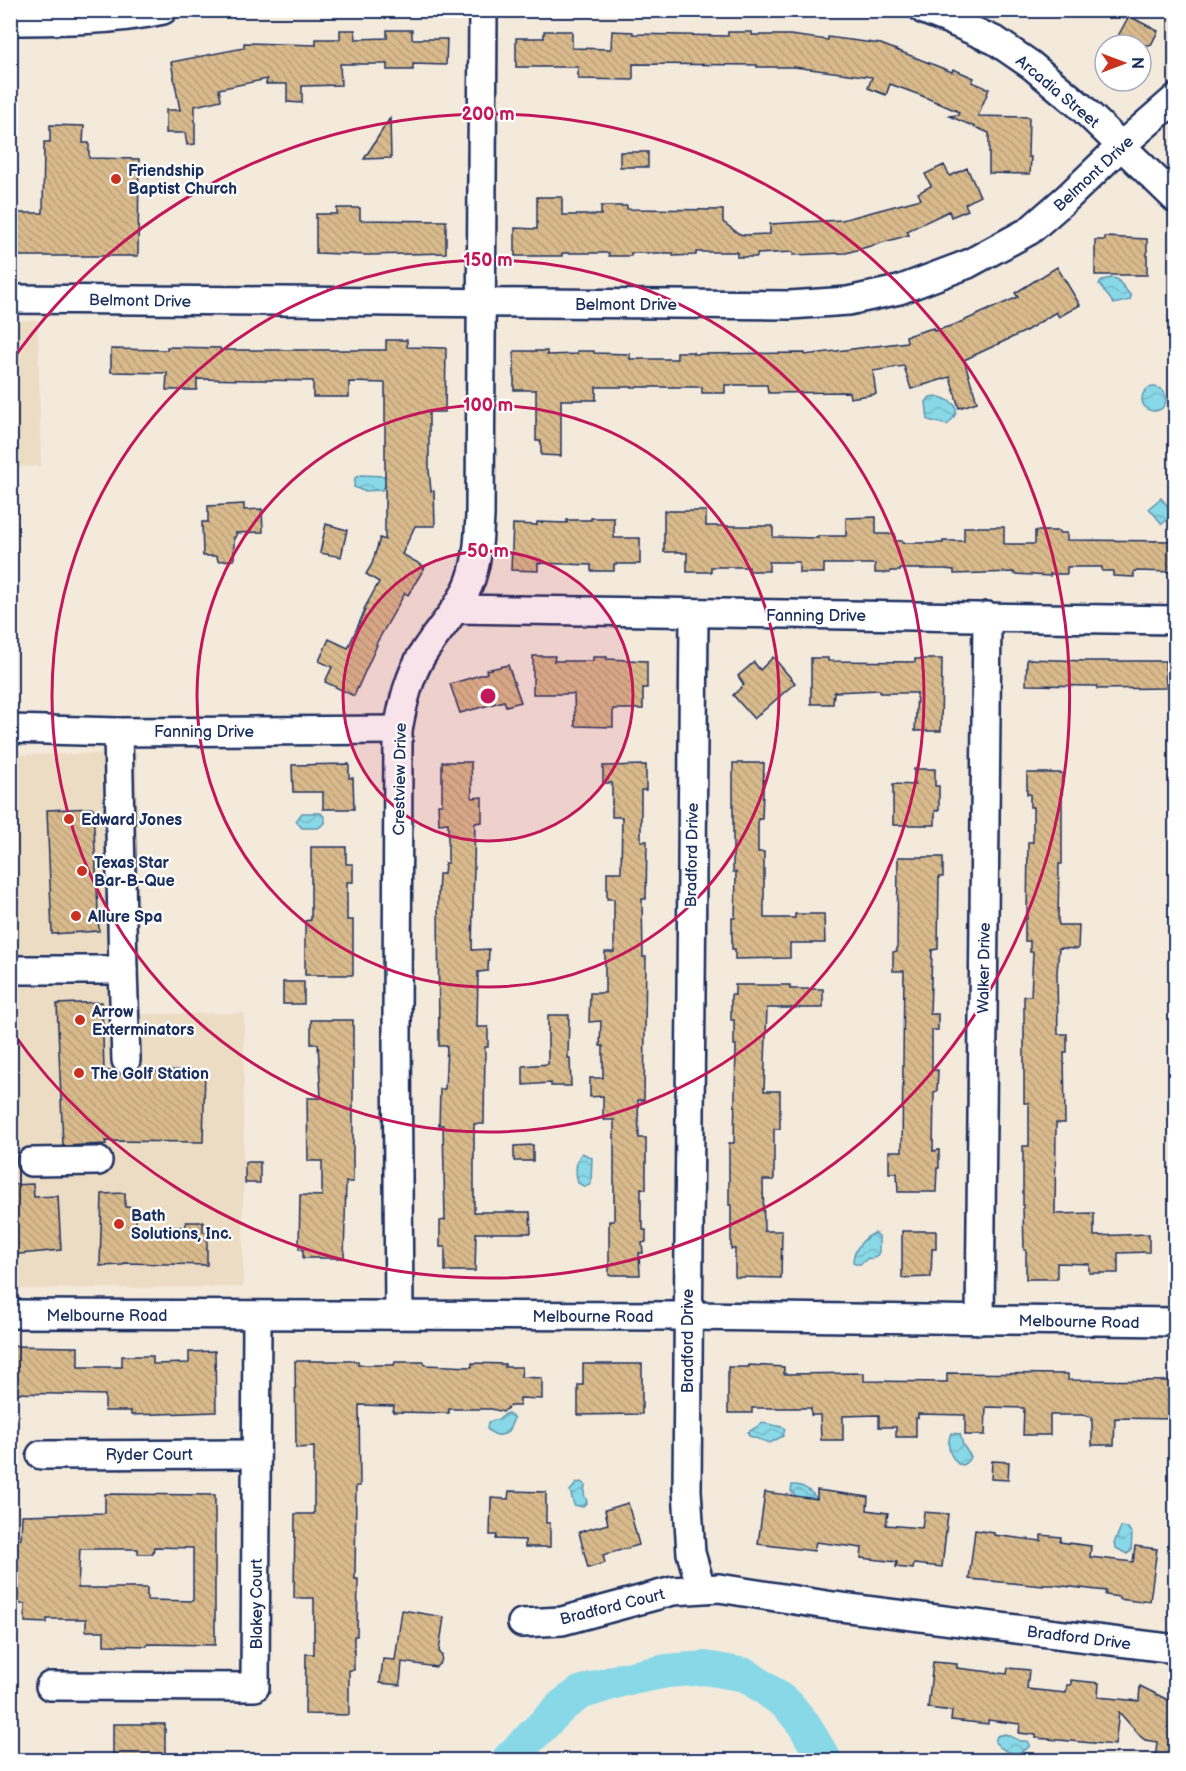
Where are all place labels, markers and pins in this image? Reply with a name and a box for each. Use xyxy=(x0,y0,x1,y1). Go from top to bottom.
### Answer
place label: Friendship Baptist Church xyxy=(128,162,237,199)
marker: Friendship Baptist Church xyxy=(109,172,123,186)
centre of rings xyxy=(478,686,498,706)
place label: Edward Jones xyxy=(81,811,182,830)
marker: Edward Jones xyxy=(62,812,76,826)
place label: Texas Star Bar-B-Que xyxy=(94,854,175,891)
marker: Texas Star Bar-B-Que xyxy=(75,864,89,878)
place label: Allure Spa xyxy=(87,908,162,927)
marker: Allure Spa xyxy=(69,909,83,923)
place label: Arrow Exterminators xyxy=(91,1003,194,1040)
marker: Arrow Exterminators xyxy=(73,1013,87,1027)
place label: The Golf Station xyxy=(91,1065,209,1084)
marker: The Golf Station xyxy=(72,1066,86,1080)
place label: Bath Solutions, Inc. xyxy=(131,1207,232,1244)
marker: Bath Solutions, Inc. xyxy=(112,1217,126,1231)

